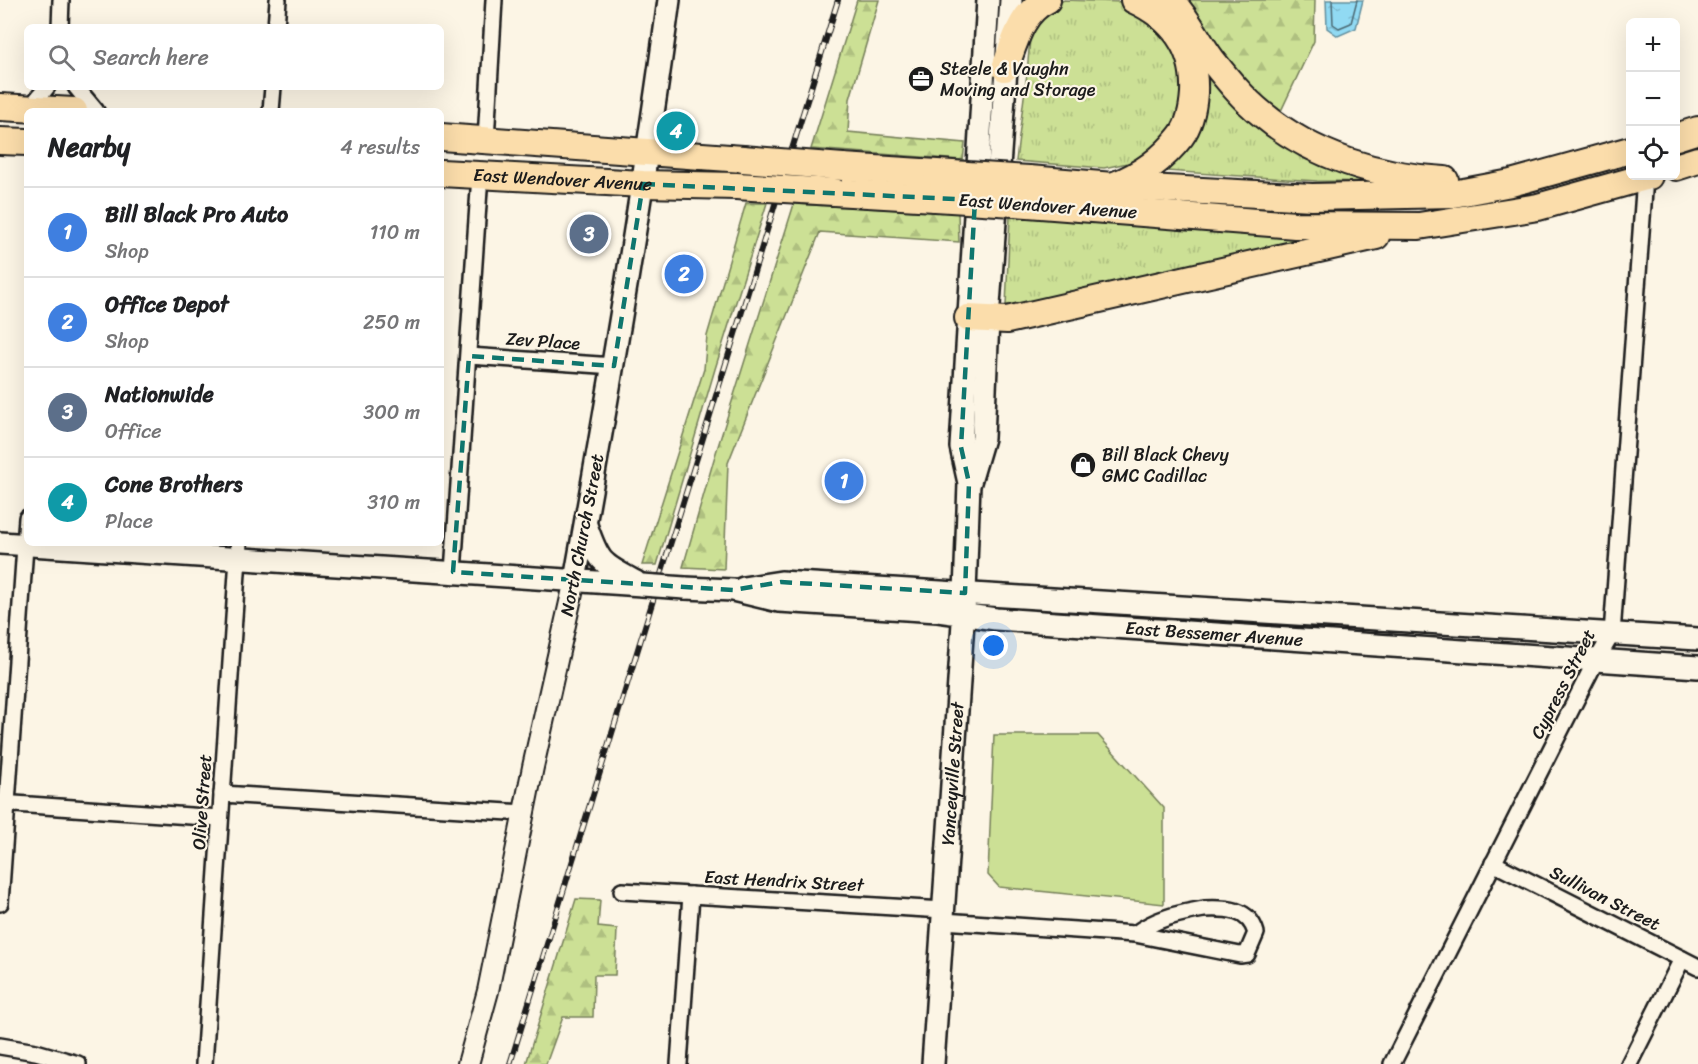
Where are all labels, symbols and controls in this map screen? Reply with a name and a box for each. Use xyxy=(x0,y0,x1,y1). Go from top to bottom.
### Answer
map controls xyxy=(1626,18,1680,180)
button: + xyxy=(1626,18,1680,72)
search box xyxy=(24,24,444,90)
text: Search here xyxy=(93,38,209,77)
icon: search xyxy=(45,41,78,74)
place label: Steele & Vaughn Moving and Storage xyxy=(940,53,1096,106)
office icon: Steele & Vaughn Moving and Storage xyxy=(906,64,936,94)
button: − xyxy=(1626,72,1680,126)
pin: 4 xyxy=(656,108,696,154)
text: Nearby xyxy=(48,124,130,170)
button: locate xyxy=(1626,126,1680,180)
text: 4 results xyxy=(340,130,420,165)
street label: East Wendover Avenue xyxy=(473,159,653,200)
street label: East Wendover Avenue xyxy=(958,184,1138,228)
text: Bill Black Pro Auto xyxy=(105,195,288,234)
pin: 3 xyxy=(570,212,608,256)
text: 1 xyxy=(63,215,72,250)
text: 110 m xyxy=(370,215,420,250)
text: Shop xyxy=(105,234,149,269)
pin: 2 xyxy=(664,252,704,296)
text: Office Depot xyxy=(105,285,229,324)
text: 2 xyxy=(62,305,73,340)
text: 250 m xyxy=(363,305,420,340)
street label: Zev Place xyxy=(505,322,582,360)
text: Shop xyxy=(105,324,149,359)
text: Nationwide xyxy=(105,375,214,414)
text: 3 xyxy=(62,395,73,430)
text: 300 m xyxy=(363,395,420,430)
text: Office xyxy=(105,414,161,449)
place label: Bill Black Chevy GMC Cadillac xyxy=(1102,439,1229,492)
shop icon: Bill Black Chevy GMC Cadillac xyxy=(1068,450,1098,480)
street label: North Church Street xyxy=(551,451,613,619)
pin: 1 xyxy=(824,458,864,504)
text: Cone Brothers xyxy=(105,465,243,504)
text: 4 xyxy=(61,485,74,520)
text: 310 m xyxy=(367,485,420,520)
text: Place xyxy=(105,504,153,539)
street label: East Bessemer Avenue xyxy=(1124,612,1304,656)
street label: Cypress Street xyxy=(1521,623,1605,745)
your location xyxy=(979,631,1008,660)
street label: Yanceyville Street xyxy=(932,700,974,846)
street label: Olive Street xyxy=(183,753,221,851)
street label: Sullivan Street xyxy=(1544,856,1666,940)
street label: East Hendrix Street xyxy=(703,861,865,901)

